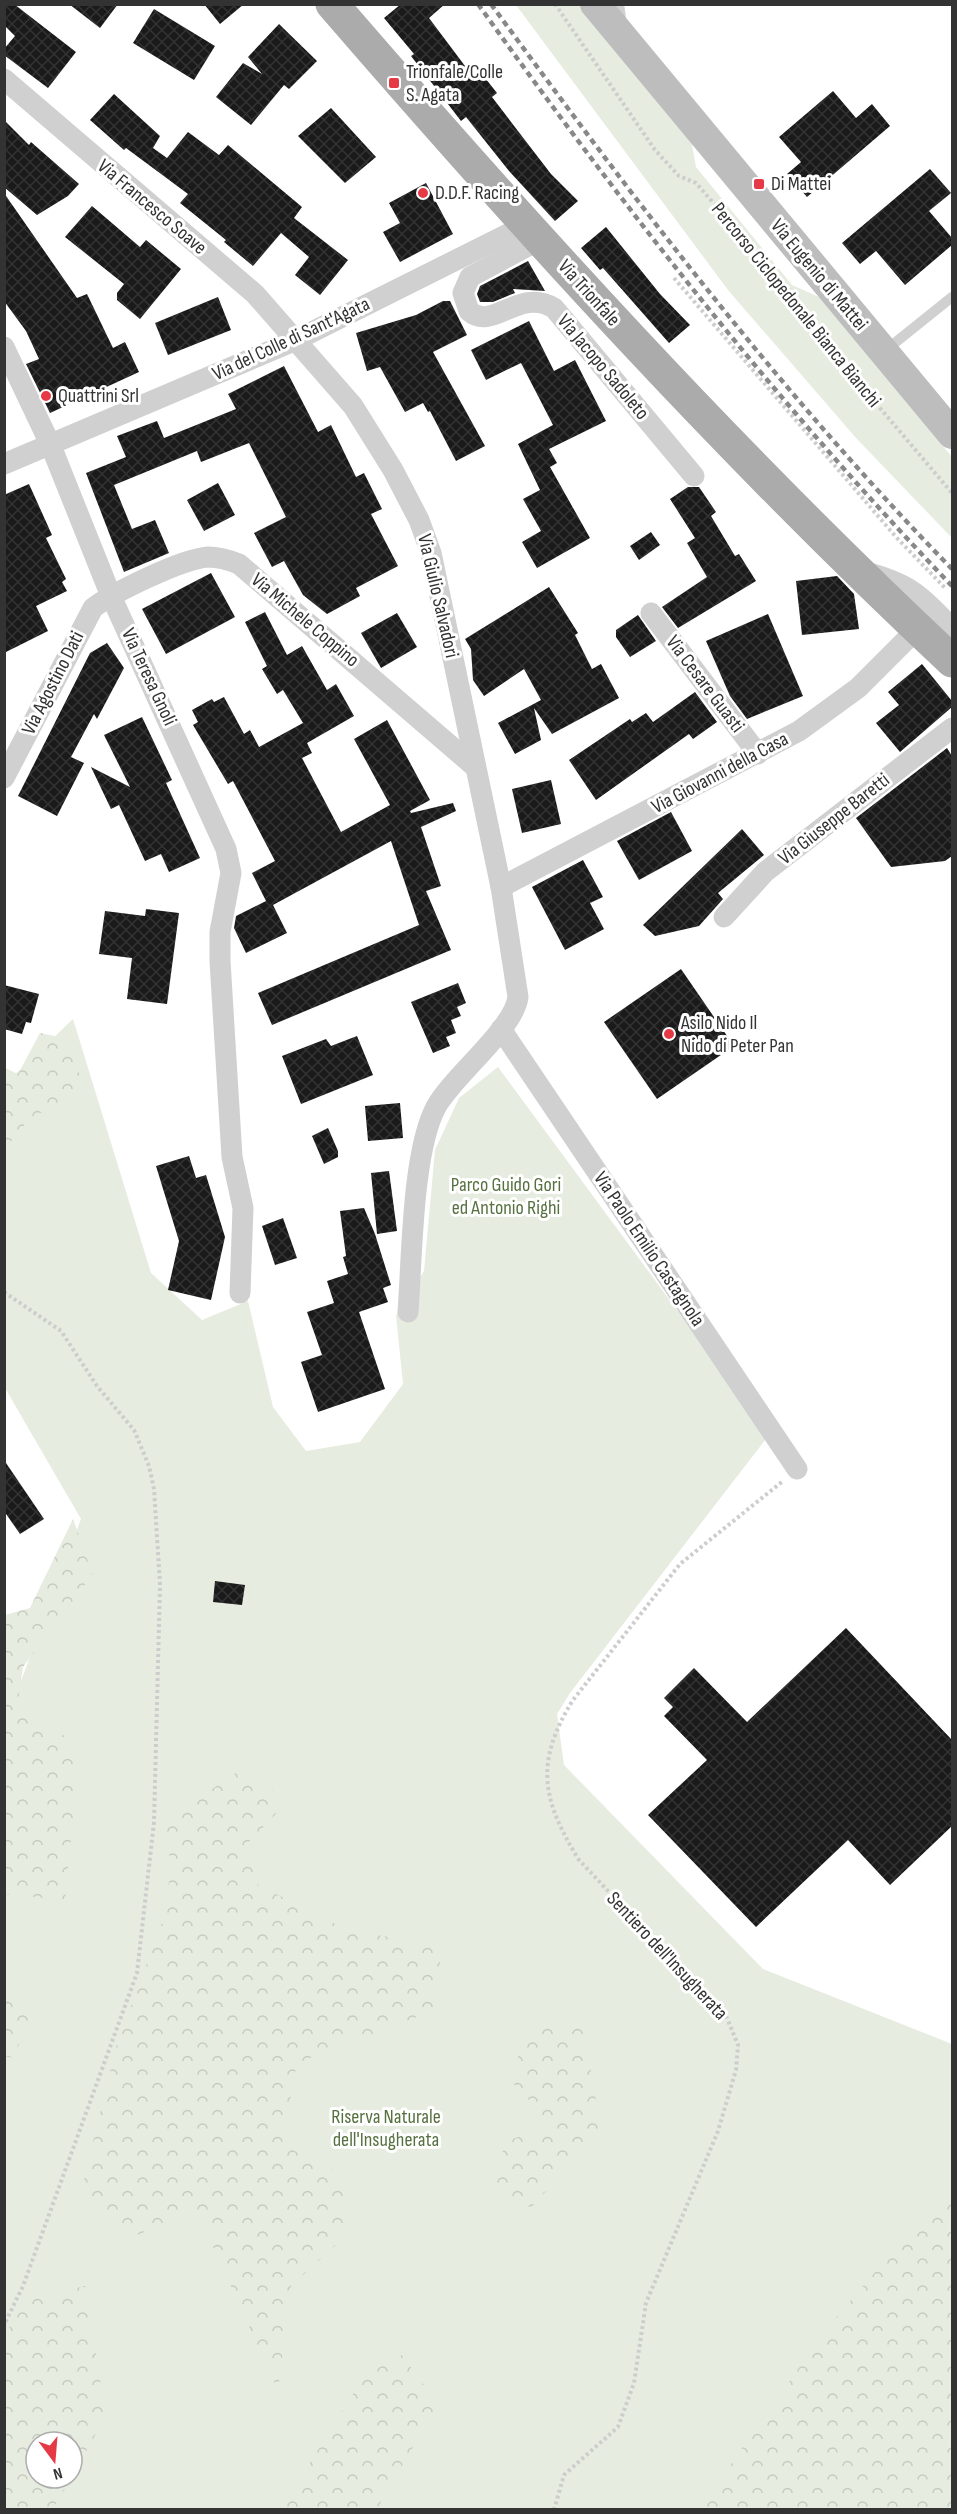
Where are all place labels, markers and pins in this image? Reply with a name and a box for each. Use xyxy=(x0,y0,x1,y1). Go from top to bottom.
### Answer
place label: Trionfale/Colle S. Agata xyxy=(406,60,503,107)
marker: Trionfale/Colle S. Agata xyxy=(387,76,401,90)
place label: Di Mattei xyxy=(771,172,831,196)
marker: Di Mattei xyxy=(752,177,766,191)
place label: D.D.F. Racing xyxy=(435,181,519,205)
marker: D.D.F. Racing xyxy=(416,186,430,200)
place label: Quattrini Srl xyxy=(58,384,139,408)
marker: Quattrini Srl xyxy=(39,389,53,403)
place label: Asilo Nido Il Nido di Peter Pan xyxy=(680,1011,794,1058)
marker: Asilo Nido Il Nido di Peter Pan xyxy=(662,1027,676,1041)

